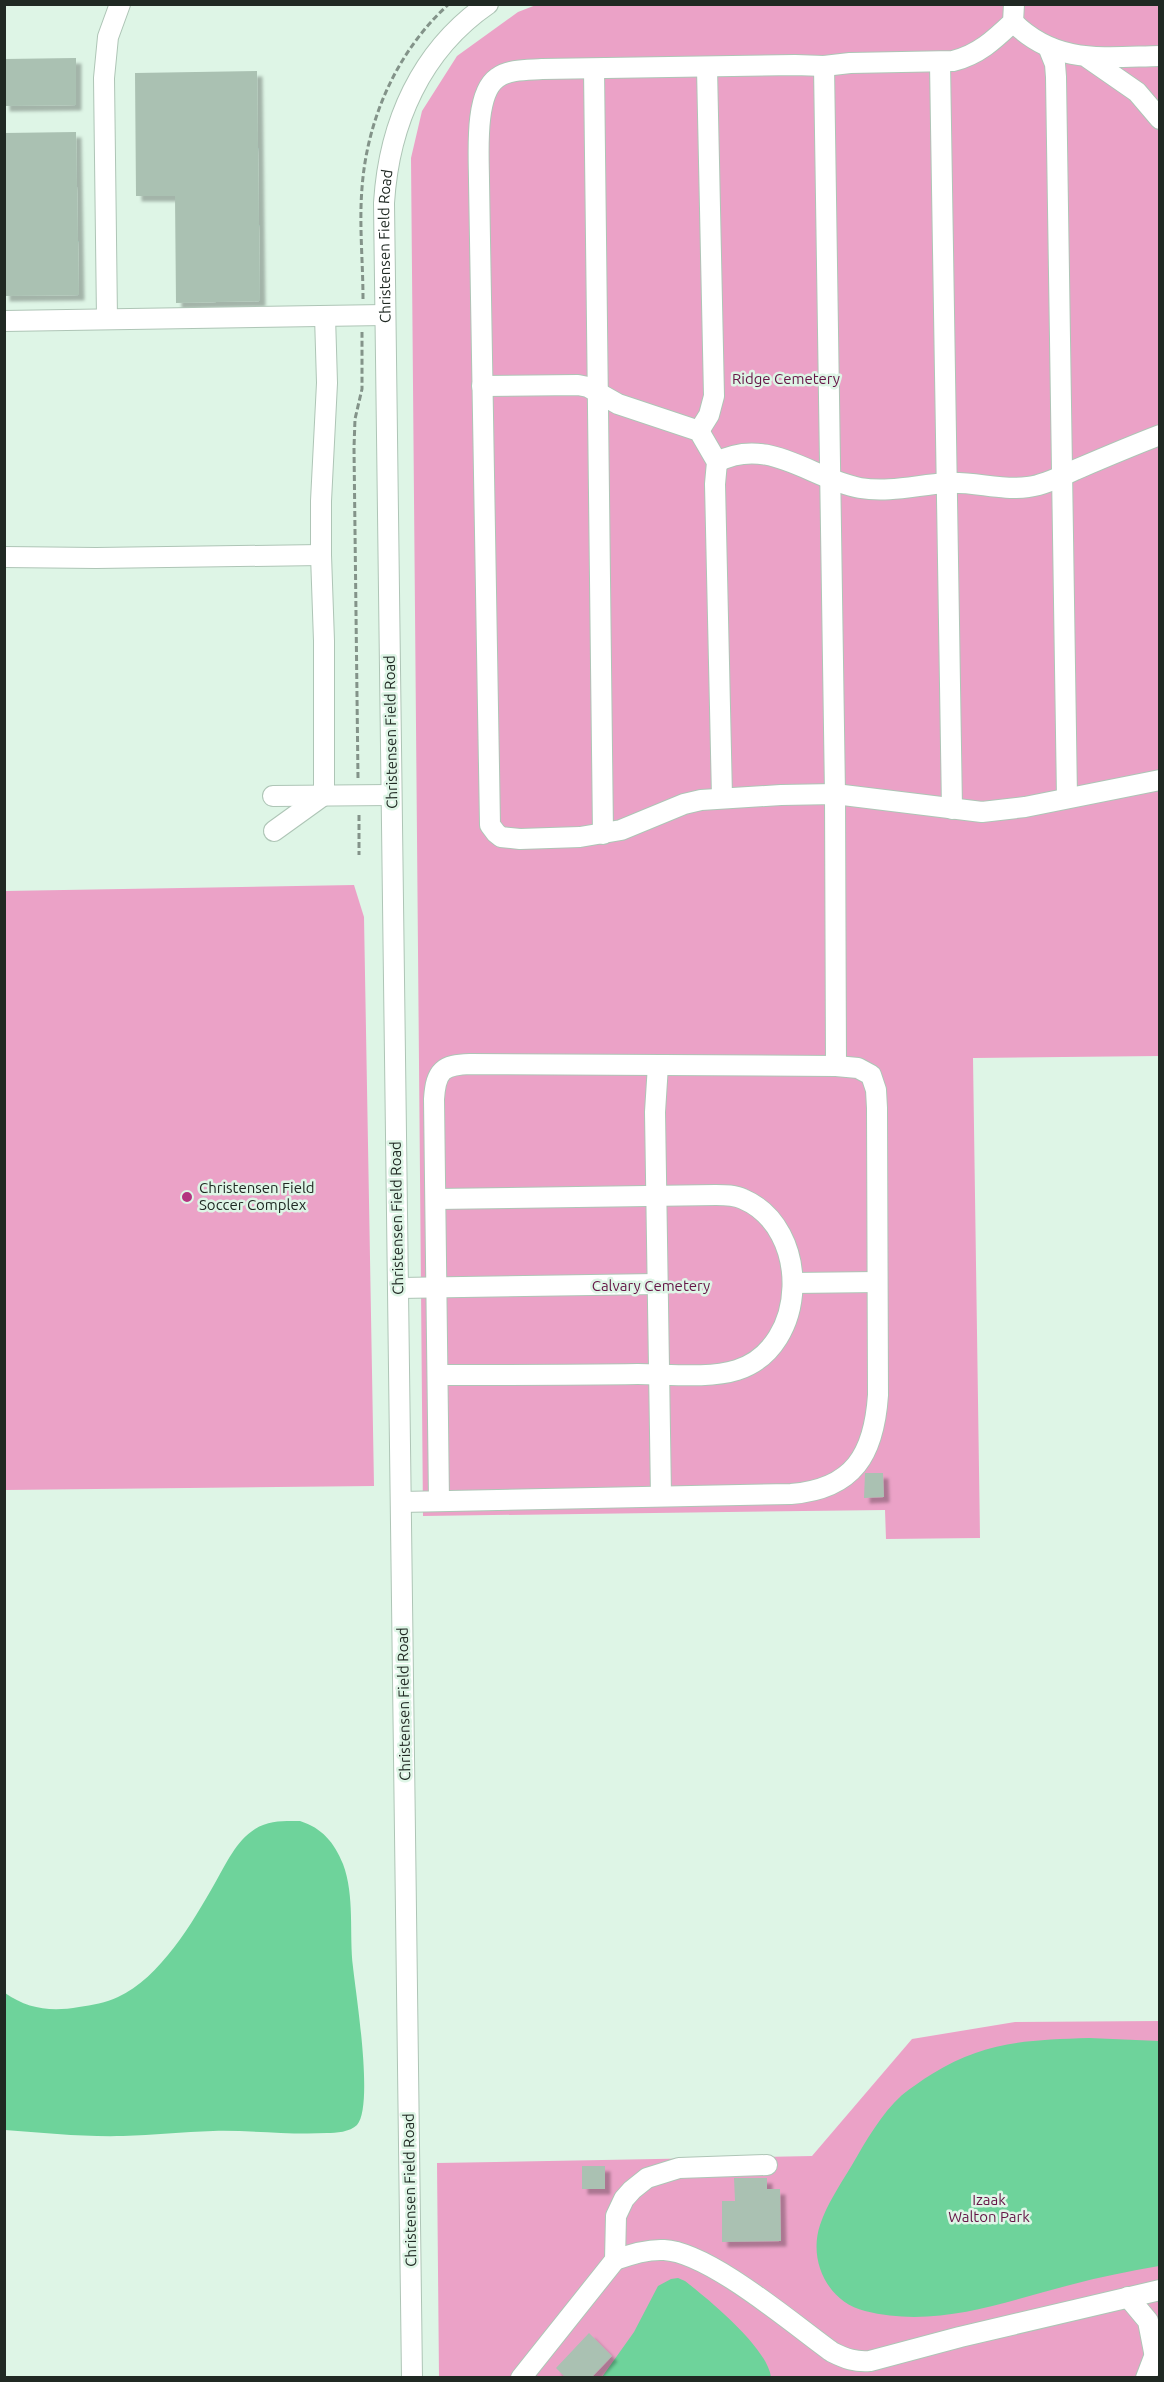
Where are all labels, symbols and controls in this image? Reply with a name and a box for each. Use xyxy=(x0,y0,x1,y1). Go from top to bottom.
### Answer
street label: Christensen Field Road xyxy=(375,168,396,323)
park label: Ridge Cemetery xyxy=(732,370,840,387)
street label: Christensen Field Road xyxy=(381,655,400,809)
street label: Christensen Field Road xyxy=(387,1141,406,1295)
place label: Christensen Field Soccer Complex xyxy=(199,1179,315,1213)
marker: Christensen Field Soccer Complex xyxy=(180,1190,194,1204)
park label: Calvary Cemetery xyxy=(592,1277,710,1294)
street label: Christensen Field Road xyxy=(394,1627,413,1781)
street label: Christensen Field Road xyxy=(400,2113,419,2267)
park label: Izaak Walton Park xyxy=(948,2191,1030,2225)

